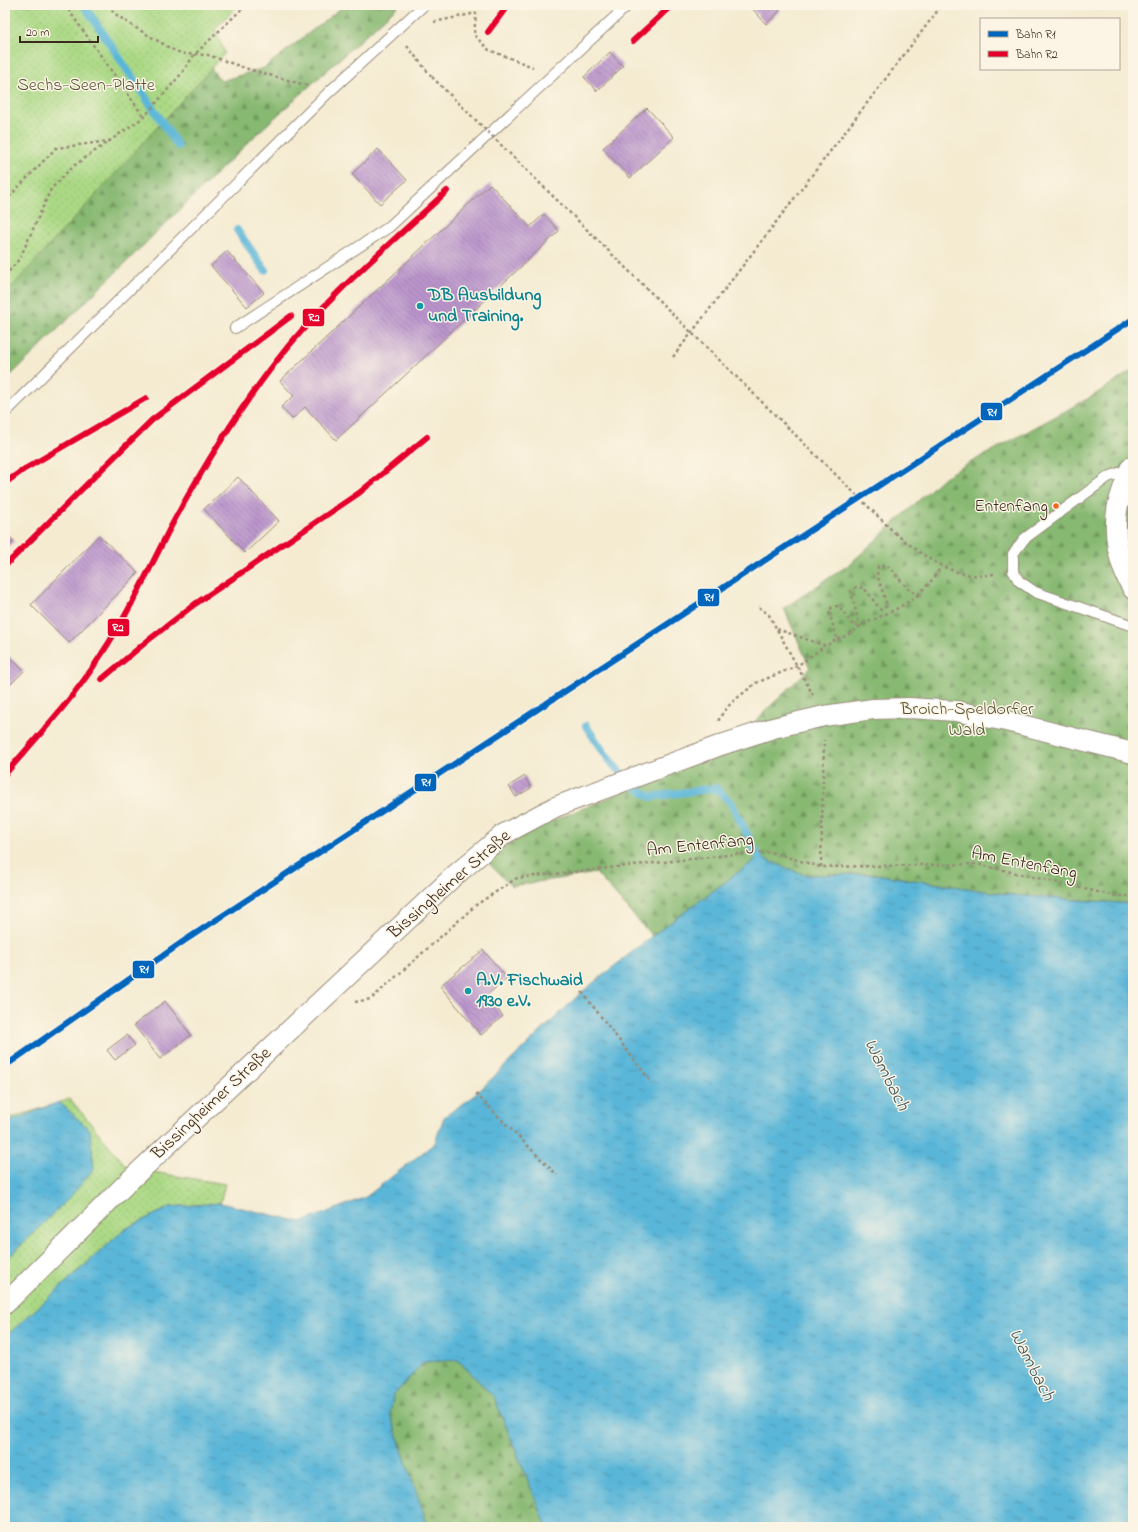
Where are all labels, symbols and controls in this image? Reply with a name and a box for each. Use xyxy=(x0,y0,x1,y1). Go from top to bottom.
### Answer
scale bar xyxy=(20,18,98,44)
legend xyxy=(980,18,1120,70)
text: 20 m xyxy=(26,24,49,42)
text: Bahn R1 xyxy=(1015,26,1056,44)
text: Bahn R2 xyxy=(1015,46,1058,64)
park label: Sechs-Seen-Platte xyxy=(17,73,156,99)
place label: DB Ausbildung und Training. xyxy=(427,283,541,331)
marker: DB Ausbildung und Training. xyxy=(415,301,425,311)
line badge: R2 xyxy=(302,308,325,327)
text: R2 xyxy=(307,310,320,326)
line badge: R1 xyxy=(980,402,1003,421)
text: R1 xyxy=(986,405,997,421)
place label: Entenfang xyxy=(975,494,1048,521)
marker: Entenfang xyxy=(1051,501,1061,511)
line badge: R1 xyxy=(697,588,720,607)
text: R1 xyxy=(703,590,714,606)
line badge: R2 xyxy=(107,618,130,637)
text: R2 xyxy=(111,620,124,636)
park label: Broich-Speldorfer Wald xyxy=(899,697,1034,744)
line badge: R1 xyxy=(414,773,437,792)
text: R1 xyxy=(420,775,431,791)
street label: Bissingheimer Straße xyxy=(382,824,519,947)
street label: Am Entenfang xyxy=(645,827,755,866)
street label: Am Entenfang xyxy=(969,841,1079,888)
line badge: R1 xyxy=(132,960,155,979)
text: R1 xyxy=(138,962,149,978)
place label: A.V. Fischwaid 1930 e.V. xyxy=(476,968,584,1015)
marker: A.V. Fischwaid 1930 e.V. xyxy=(463,986,473,996)
water label: Wambach xyxy=(856,1034,916,1117)
street label: Bissingheimer Straße xyxy=(146,1041,279,1168)
water label: Wambach xyxy=(1001,1324,1061,1407)

